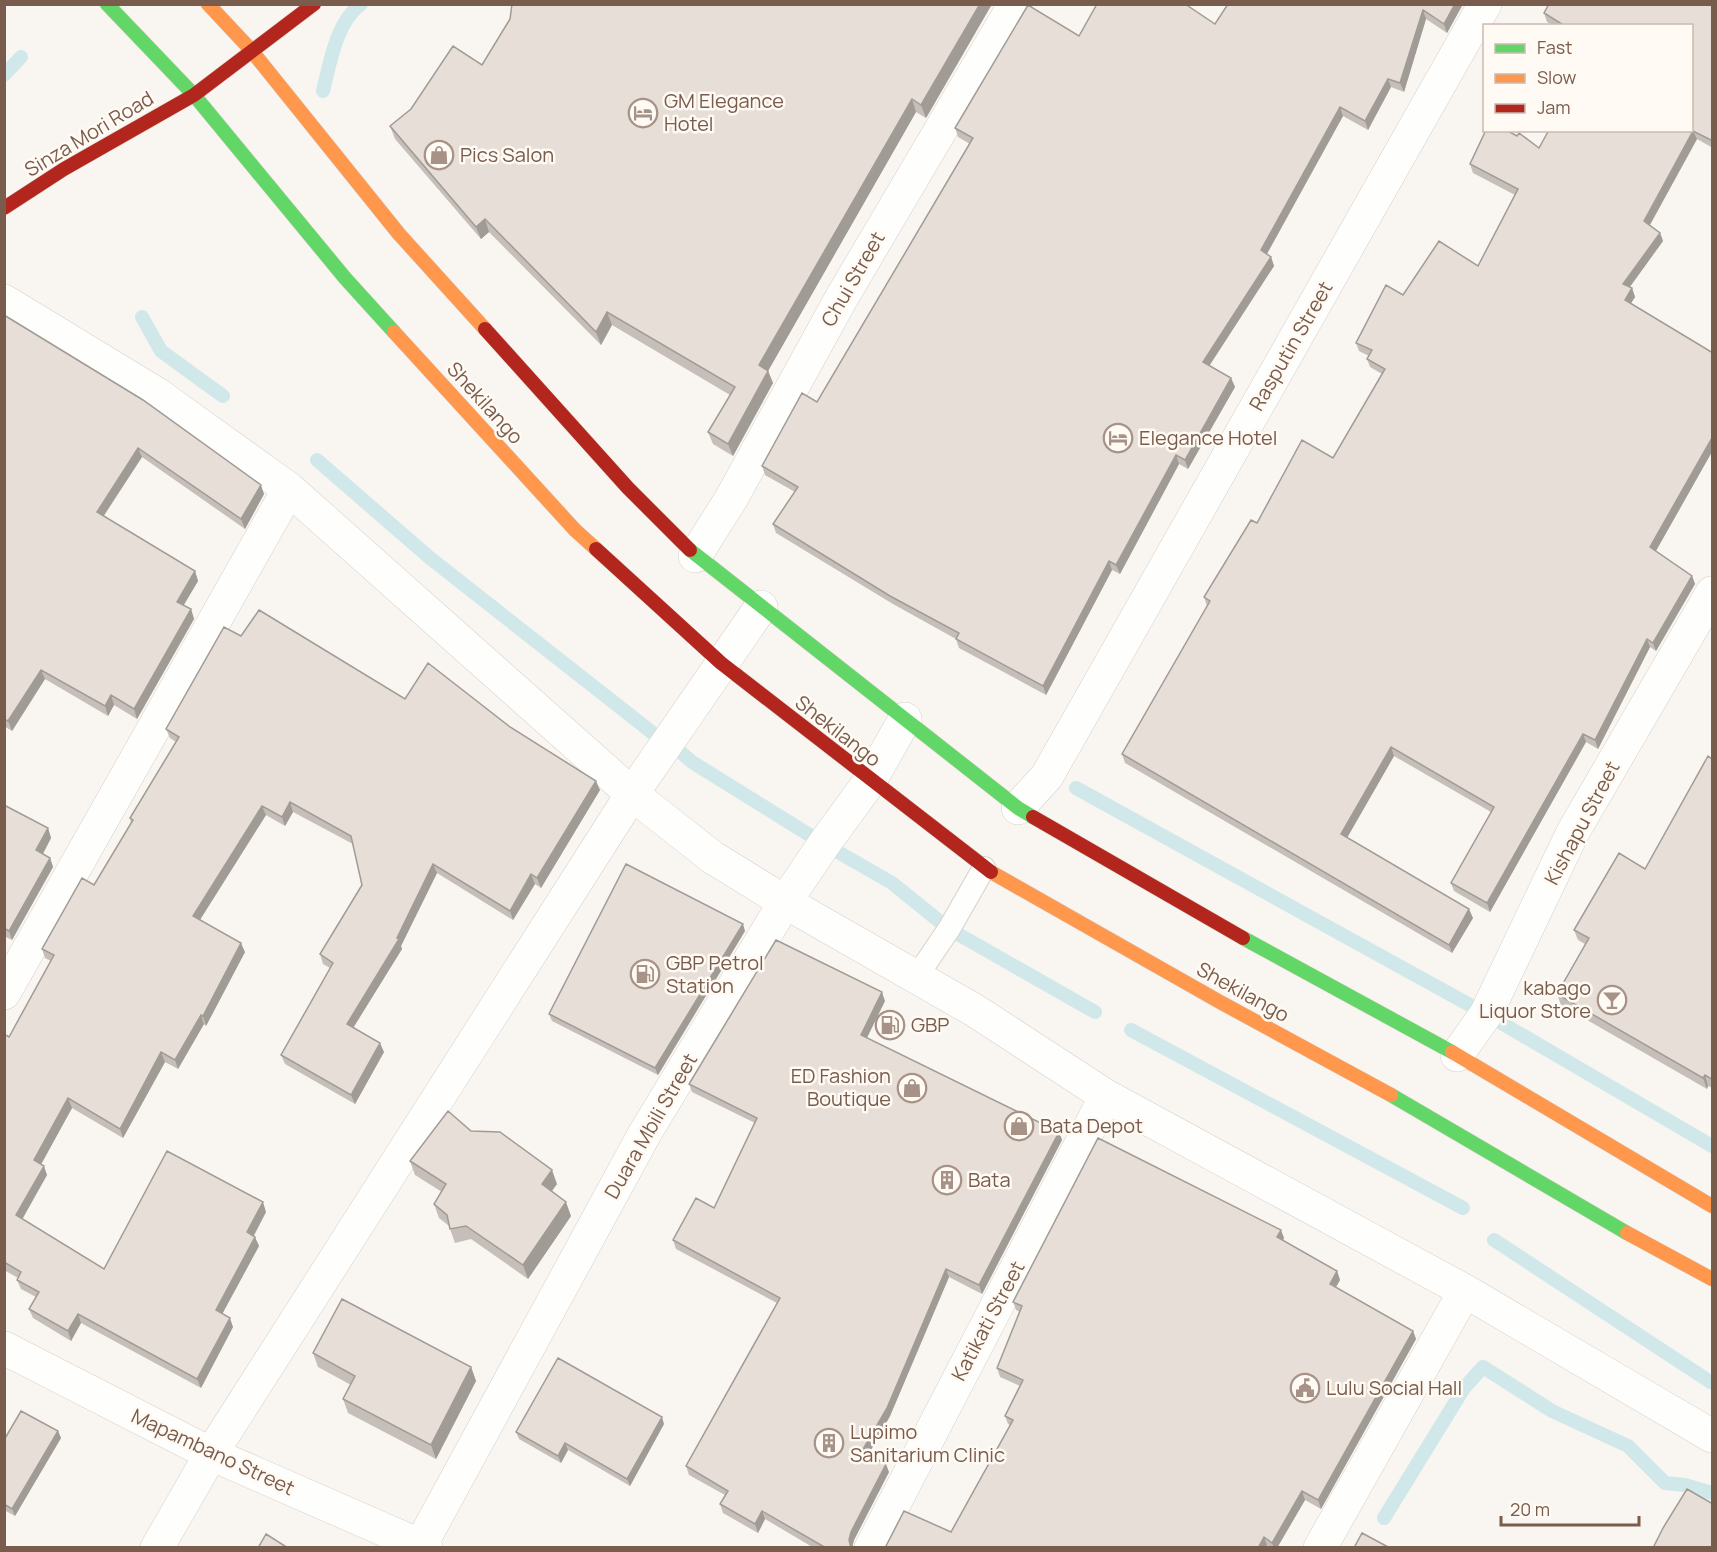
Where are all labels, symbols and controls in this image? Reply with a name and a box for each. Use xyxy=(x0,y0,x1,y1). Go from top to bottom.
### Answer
legend xyxy=(1483,24,1693,132)
text: Fast xyxy=(1537,35,1572,59)
text: Slow xyxy=(1537,65,1577,89)
street label: Sinza Mori Road xyxy=(19,84,158,183)
place label: GM Elegance Hotel xyxy=(664,87,784,137)
text: Jam xyxy=(1537,95,1571,119)
hotel icon: GM Elegance Hotel xyxy=(627,97,659,129)
shop icon: Pics Salon xyxy=(423,139,455,171)
place label: Pics Salon xyxy=(460,141,554,168)
street label: Chui Street xyxy=(815,226,891,331)
street label: Rasputin Street xyxy=(1243,276,1339,415)
street label: Shekilango xyxy=(441,356,530,450)
hotel icon: Elegance Hotel xyxy=(1102,422,1134,454)
place label: Elegance Hotel xyxy=(1139,424,1277,451)
street label: Shekilango xyxy=(790,689,887,773)
street label: Kishapu Street xyxy=(1538,756,1626,889)
place label: GBP Petrol Station xyxy=(666,949,764,999)
street label: Shekilango xyxy=(1192,955,1294,1028)
fuel station icon: GBP Petrol Station xyxy=(629,958,661,990)
place label: kabago Liquor Store xyxy=(1479,974,1591,1024)
bar icon: kabago Liquor Store xyxy=(1596,984,1628,1016)
fuel station icon: GBP xyxy=(874,1009,906,1041)
place label: GBP xyxy=(911,1011,949,1038)
street label: Duara Mbili Street xyxy=(598,1048,703,1203)
place label: ED Fashion Boutique xyxy=(791,1062,891,1112)
shop icon: ED Fashion Boutique xyxy=(896,1072,928,1104)
shop icon: Bata Depot xyxy=(1003,1110,1035,1142)
place label: Bata Depot xyxy=(1040,1112,1143,1139)
building icon: Bata xyxy=(931,1164,963,1196)
place label: Bata xyxy=(968,1166,1011,1193)
street label: Katikati Street xyxy=(945,1256,1030,1385)
public building icon: Lulu Social Hall xyxy=(1289,1372,1321,1404)
place label: Lulu Social Hall xyxy=(1326,1374,1462,1401)
street label: Mapambano Street xyxy=(127,1402,299,1501)
place label: Lupimo Sanitarium Clinic xyxy=(850,1418,1005,1468)
building icon: Lupimo Sanitarium Clinic xyxy=(813,1427,845,1459)
scale bar xyxy=(1501,1489,1639,1527)
text: 20 m xyxy=(1510,1497,1550,1521)

